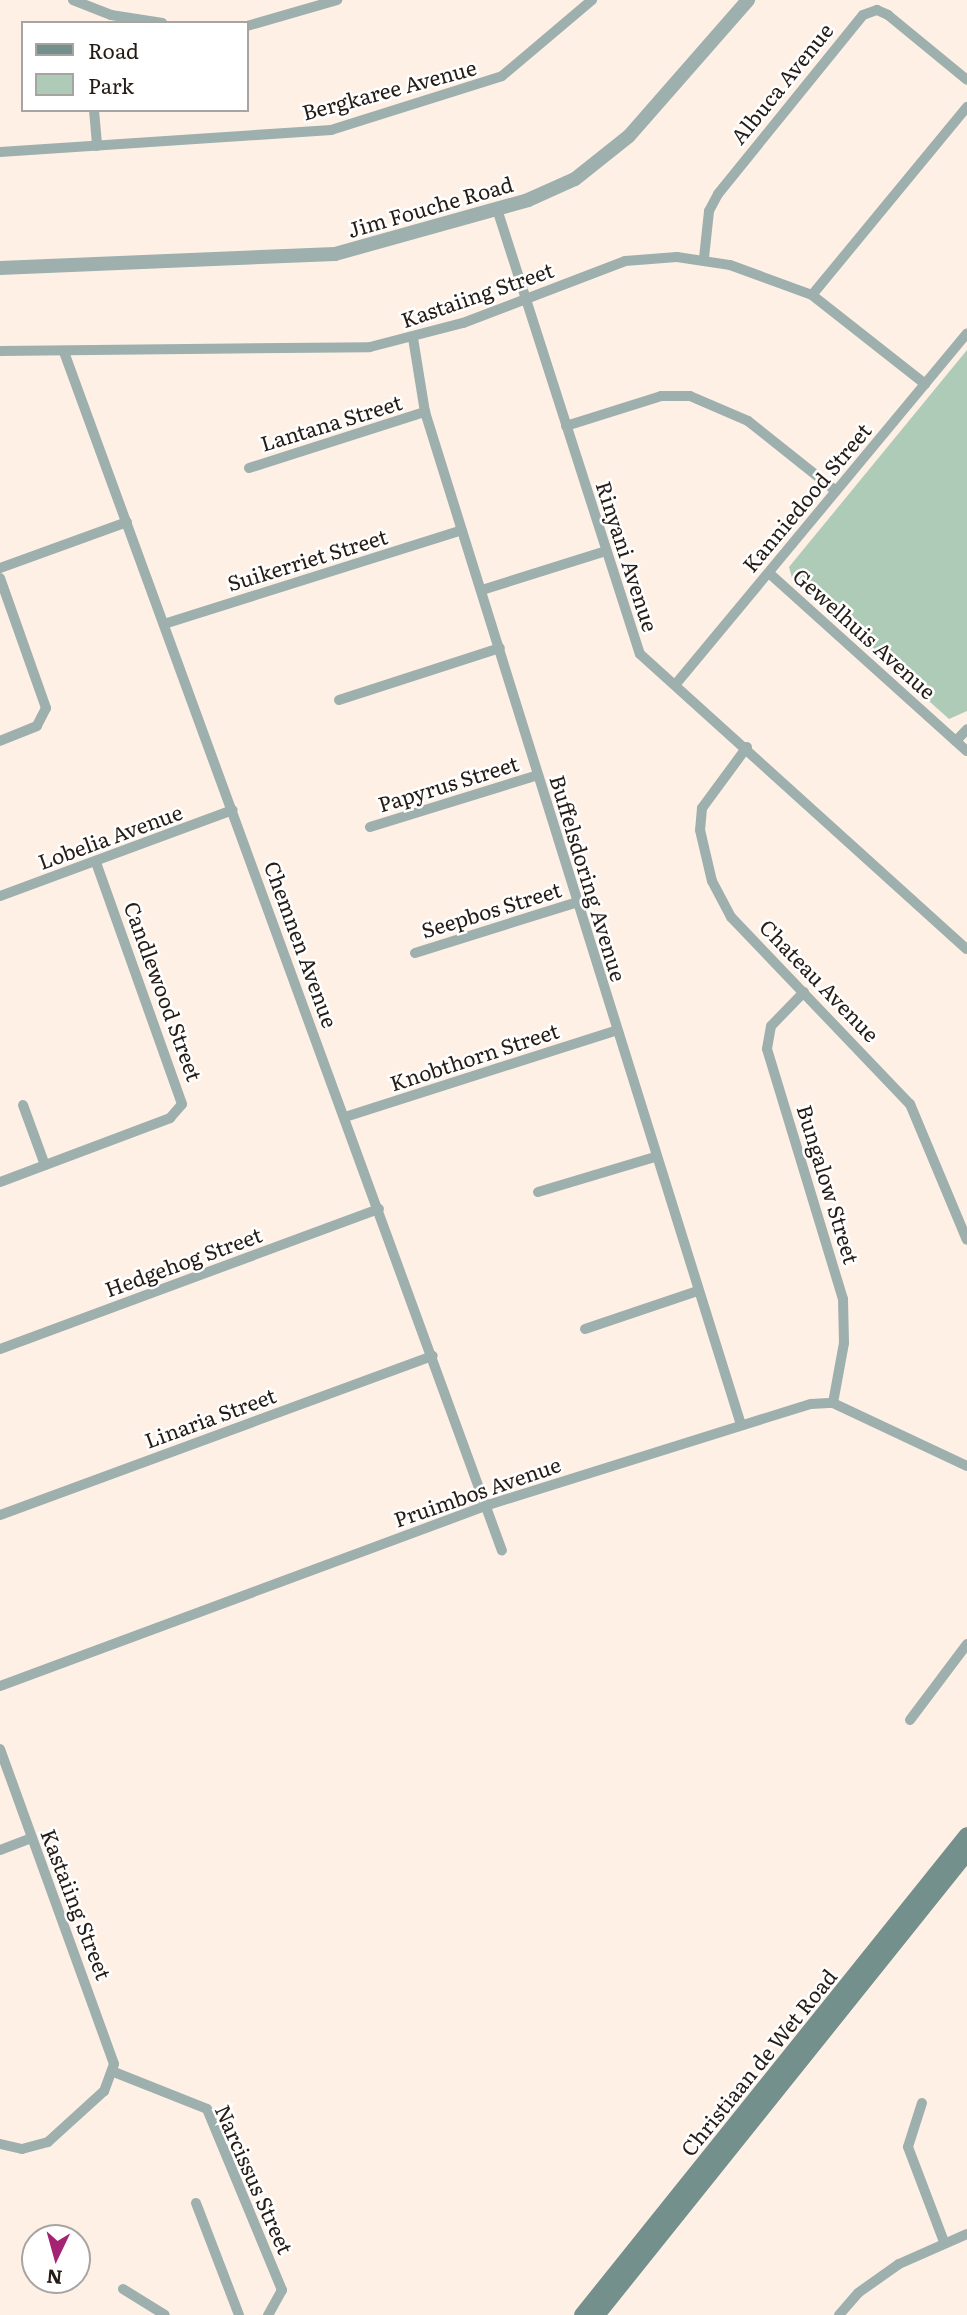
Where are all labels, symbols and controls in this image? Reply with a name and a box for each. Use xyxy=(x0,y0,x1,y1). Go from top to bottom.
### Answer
street label: Albuca Avenue xyxy=(725,18,837,148)
legend xyxy=(21,21,248,112)
text: Road xyxy=(88,34,139,65)
street label: Bergkaree Avenue xyxy=(299,54,479,124)
text: Park xyxy=(88,69,134,100)
street label: Jim Fouche Road xyxy=(344,170,516,242)
street label: Kastaiing Street xyxy=(398,256,556,332)
street label: Lantana Street xyxy=(257,389,405,455)
street label: Kanniedood Street xyxy=(736,417,876,577)
street label: Rinyani Avenue xyxy=(592,478,664,634)
street label: Suikerriet Street xyxy=(224,523,390,595)
street label: Gewelhuis Avenue xyxy=(789,562,941,704)
street label: Papyrus Street xyxy=(375,750,521,816)
street label: Buffelsdoring Avenue xyxy=(546,772,632,984)
street label: Lobelia Avenue xyxy=(34,798,186,874)
street label: Chemnen Avenue xyxy=(260,857,344,1031)
street label: Seepbos Street xyxy=(418,876,564,942)
street label: Candlewood Street xyxy=(120,898,208,1084)
street label: Chateau Avenue xyxy=(755,914,885,1046)
street label: Knobthorn Street xyxy=(386,1017,562,1095)
street label: Bungalow Street xyxy=(793,1101,865,1267)
street label: Hedgehog Street xyxy=(101,1221,265,1301)
street label: Linaria Street xyxy=(141,1382,279,1452)
street label: Pruimbos Avenue xyxy=(390,1451,564,1531)
street label: Kastaiing Street xyxy=(37,1825,117,1983)
street label: Christiaan de Wet Road xyxy=(675,1963,841,2161)
street label: Narcissus Street xyxy=(211,2100,299,2258)
north arrow xyxy=(21,2224,91,2294)
text: N xyxy=(45,2263,64,2293)

